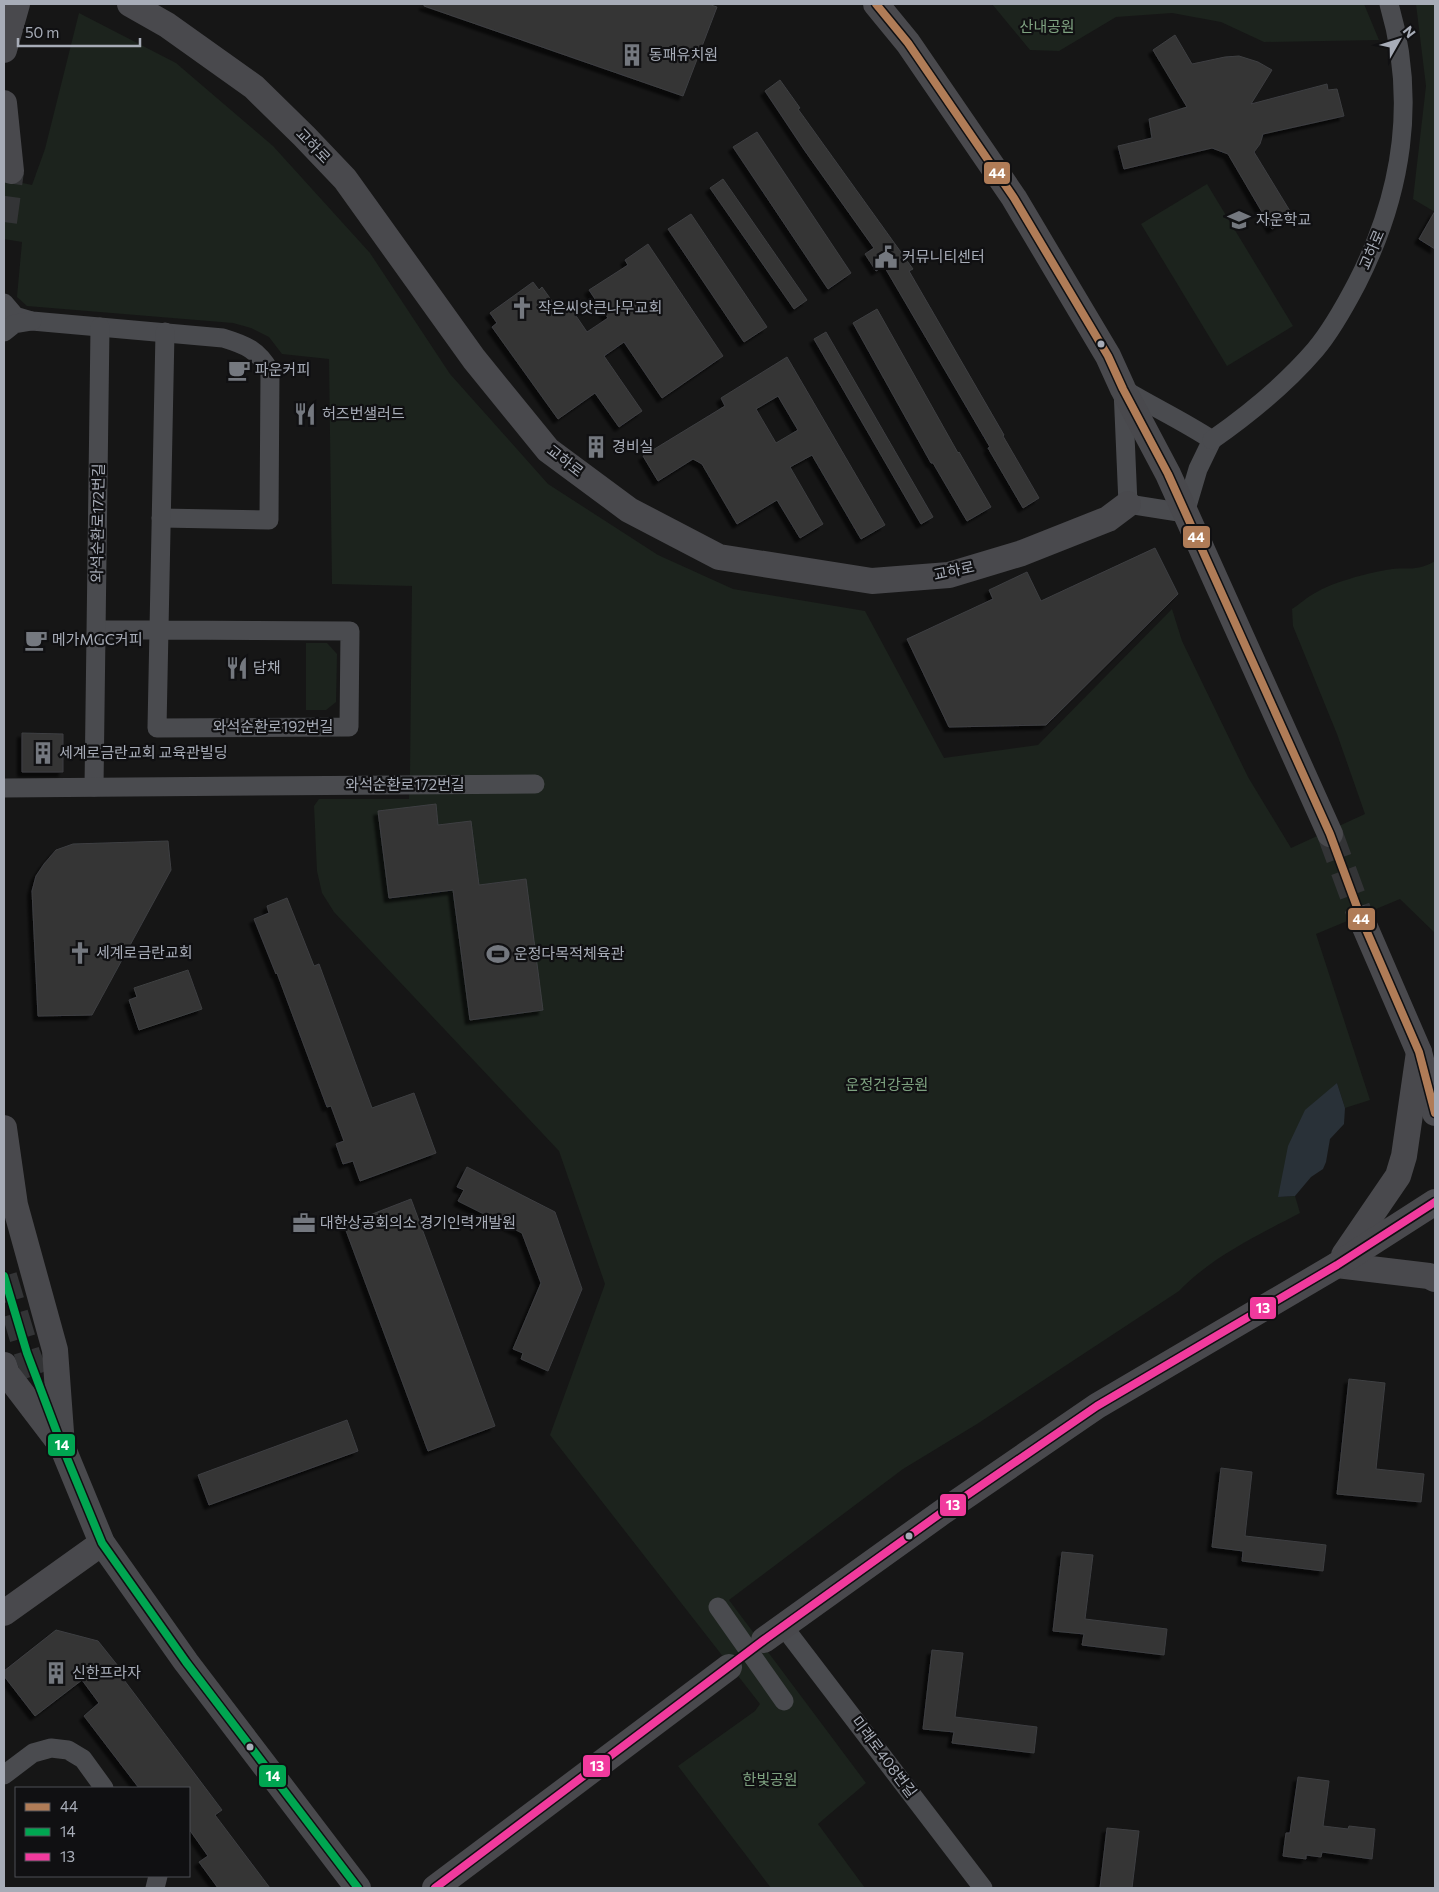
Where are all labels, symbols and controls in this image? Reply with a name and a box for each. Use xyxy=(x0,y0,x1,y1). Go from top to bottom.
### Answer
scale bar xyxy=(18,15,140,47)
north arrow xyxy=(1374,15,1424,65)
park label: 산내공원 xyxy=(1019,17,1075,35)
text: N xyxy=(1400,22,1419,41)
text: 50 m xyxy=(25,23,59,41)
building icon: 동패유치원 xyxy=(619,42,645,68)
place label: 동패유치원 xyxy=(649,45,718,63)
street label: 교하로 xyxy=(293,124,335,166)
line badge: 44 xyxy=(983,161,1011,185)
text: 44 xyxy=(988,164,1006,181)
school or university icon: 자운학교 xyxy=(1226,207,1252,233)
place label: 자운학교 xyxy=(1256,210,1311,228)
street label: 교하로 xyxy=(1355,227,1387,272)
public building icon: 커뮤니티센터 xyxy=(873,244,899,270)
place label: 커뮤니티센터 xyxy=(902,247,985,265)
church icon: 작은씨앗큰나무교회 xyxy=(509,295,535,321)
place label: 작은씨앗큰나무교회 xyxy=(538,298,662,316)
unlabelled marker xyxy=(1096,339,1106,349)
cafe icon: 파운커피 xyxy=(226,357,252,383)
place label: 파운커피 xyxy=(255,360,310,378)
restaurant icon: 허즈번샐러드 xyxy=(292,401,318,427)
place label: 허즈번샐러드 xyxy=(322,404,405,422)
building icon: 경비실 xyxy=(583,434,609,460)
place label: 경비실 xyxy=(612,437,653,455)
street label: 교하로 xyxy=(544,440,587,480)
street label: 와석순환로172번길 xyxy=(87,463,107,583)
line badge: 44 xyxy=(1182,525,1211,549)
text: 44 xyxy=(1187,528,1205,545)
street label: 교하로 xyxy=(932,557,976,583)
cafe icon: 메가MGC커피 xyxy=(23,627,49,653)
place label: 메가MGC커피 xyxy=(52,630,143,648)
restaurant icon: 담채 xyxy=(224,655,250,681)
place label: 담채 xyxy=(253,658,281,676)
street label: 와석순환로192번길 xyxy=(213,717,333,735)
building icon: 세계로금란교회 교육관빌딩 xyxy=(30,740,56,766)
place label: 세계로금란교회 교육관빌딩 xyxy=(59,743,227,761)
street label: 와석순환로172번길 xyxy=(345,775,465,793)
line badge: 44 xyxy=(1347,907,1376,931)
text: 44 xyxy=(1352,910,1370,927)
church icon: 세계로금란교회 xyxy=(67,940,93,966)
sports icon: 운정다목적체육관 xyxy=(485,941,511,967)
place label: 세계로금란교회 xyxy=(96,943,193,961)
place label: 운정다목적체육관 xyxy=(514,944,625,962)
park label: 운정건강공원 xyxy=(846,1075,928,1093)
office icon: 대한상공회의소 경기인력개발원 xyxy=(291,1210,317,1236)
place label: 대한상공회의소 경기인력개발원 xyxy=(320,1213,516,1231)
line badge: 13 xyxy=(1249,1296,1277,1320)
text: 13 xyxy=(1256,1299,1270,1316)
line badge: 14 xyxy=(47,1433,76,1457)
text: 14 xyxy=(55,1436,70,1453)
line badge: 13 xyxy=(939,1493,967,1517)
text: 13 xyxy=(946,1496,960,1513)
unlabelled marker xyxy=(904,1531,914,1541)
building icon: 신한프라자 xyxy=(43,1660,69,1686)
place label: 신한프라자 xyxy=(72,1663,141,1681)
street label: 미래로408번길 xyxy=(848,1712,921,1801)
unlabelled marker xyxy=(245,1742,255,1752)
line badge: 13 xyxy=(582,1754,611,1778)
text: 13 xyxy=(590,1757,604,1774)
line badge: 14 xyxy=(258,1764,287,1788)
text: 14 xyxy=(266,1767,281,1784)
park label: 한빛공원 xyxy=(742,1770,798,1788)
legend xyxy=(15,1787,190,1877)
text: 44 xyxy=(60,1797,78,1815)
text: 14 xyxy=(60,1822,75,1840)
text: 13 xyxy=(60,1847,75,1865)

